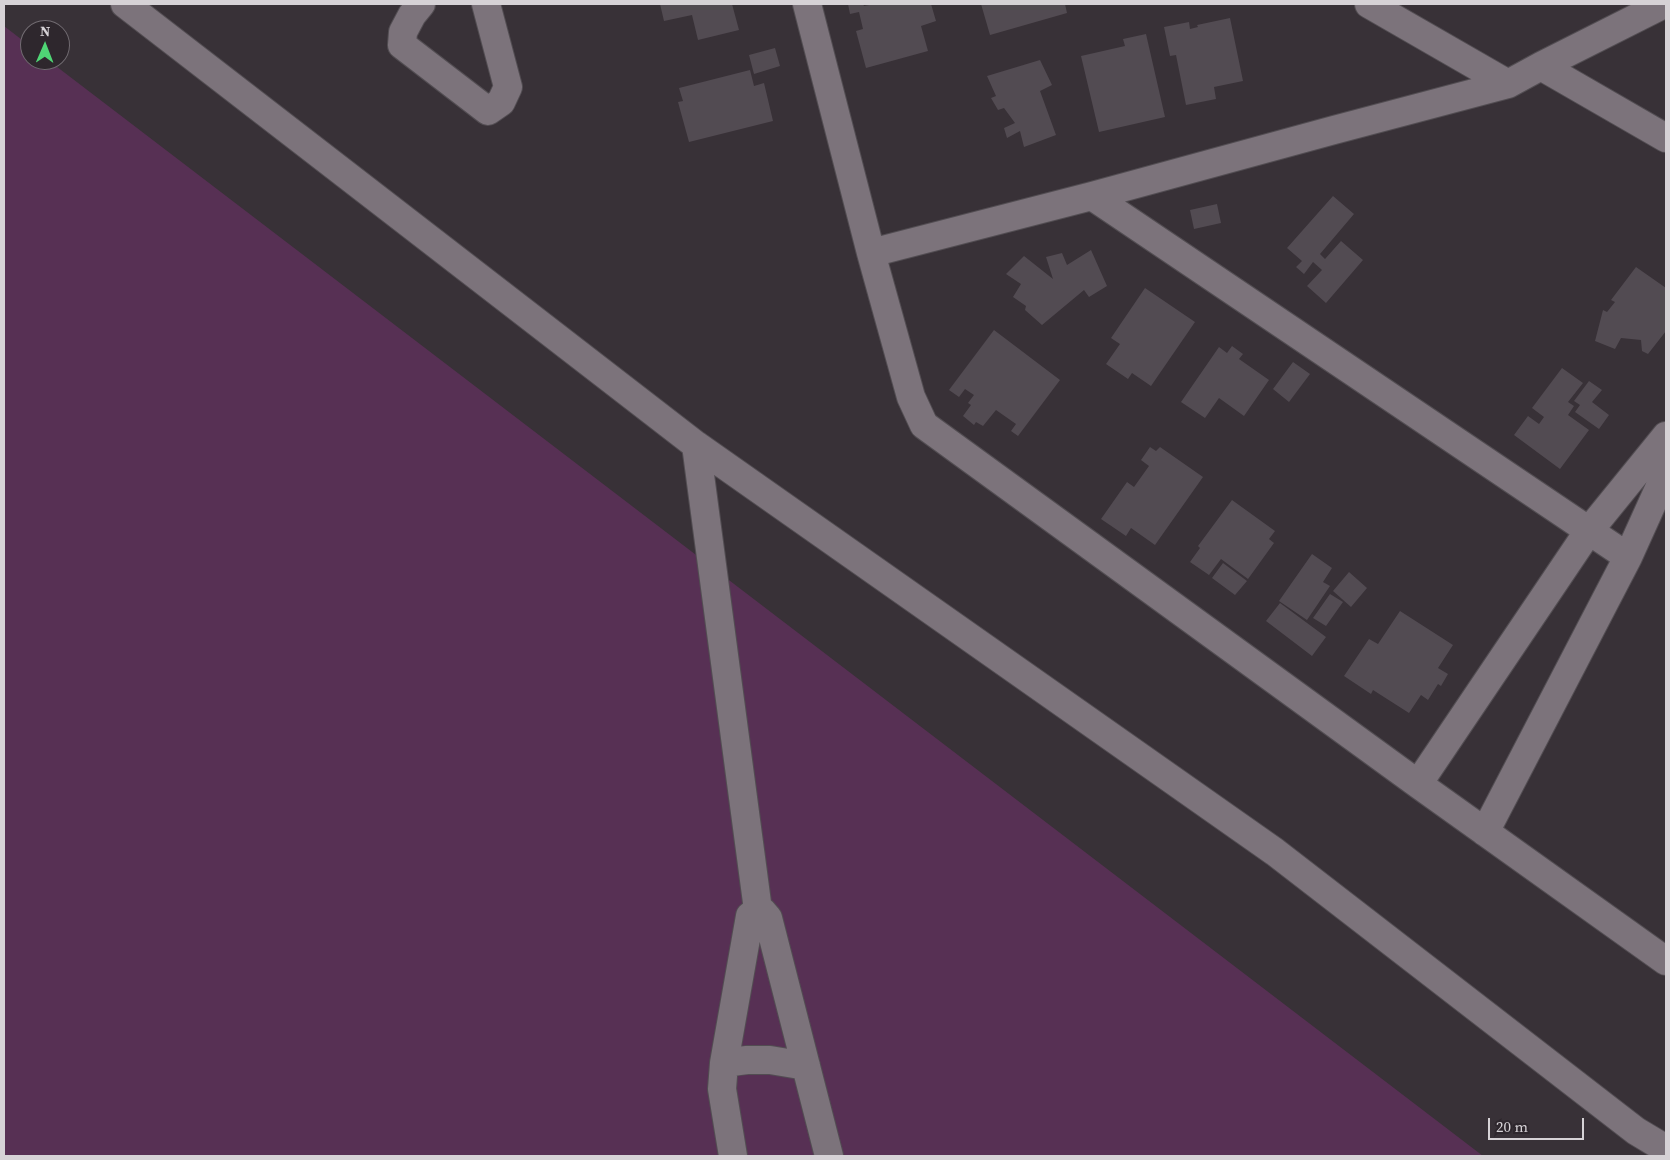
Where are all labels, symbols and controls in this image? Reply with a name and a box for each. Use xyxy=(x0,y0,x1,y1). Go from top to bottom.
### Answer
north arrow xyxy=(20,20,70,70)
text: N xyxy=(40,21,51,41)
scale bar xyxy=(1490,1108,1586,1140)
text: 20 m xyxy=(1496,1116,1528,1137)

